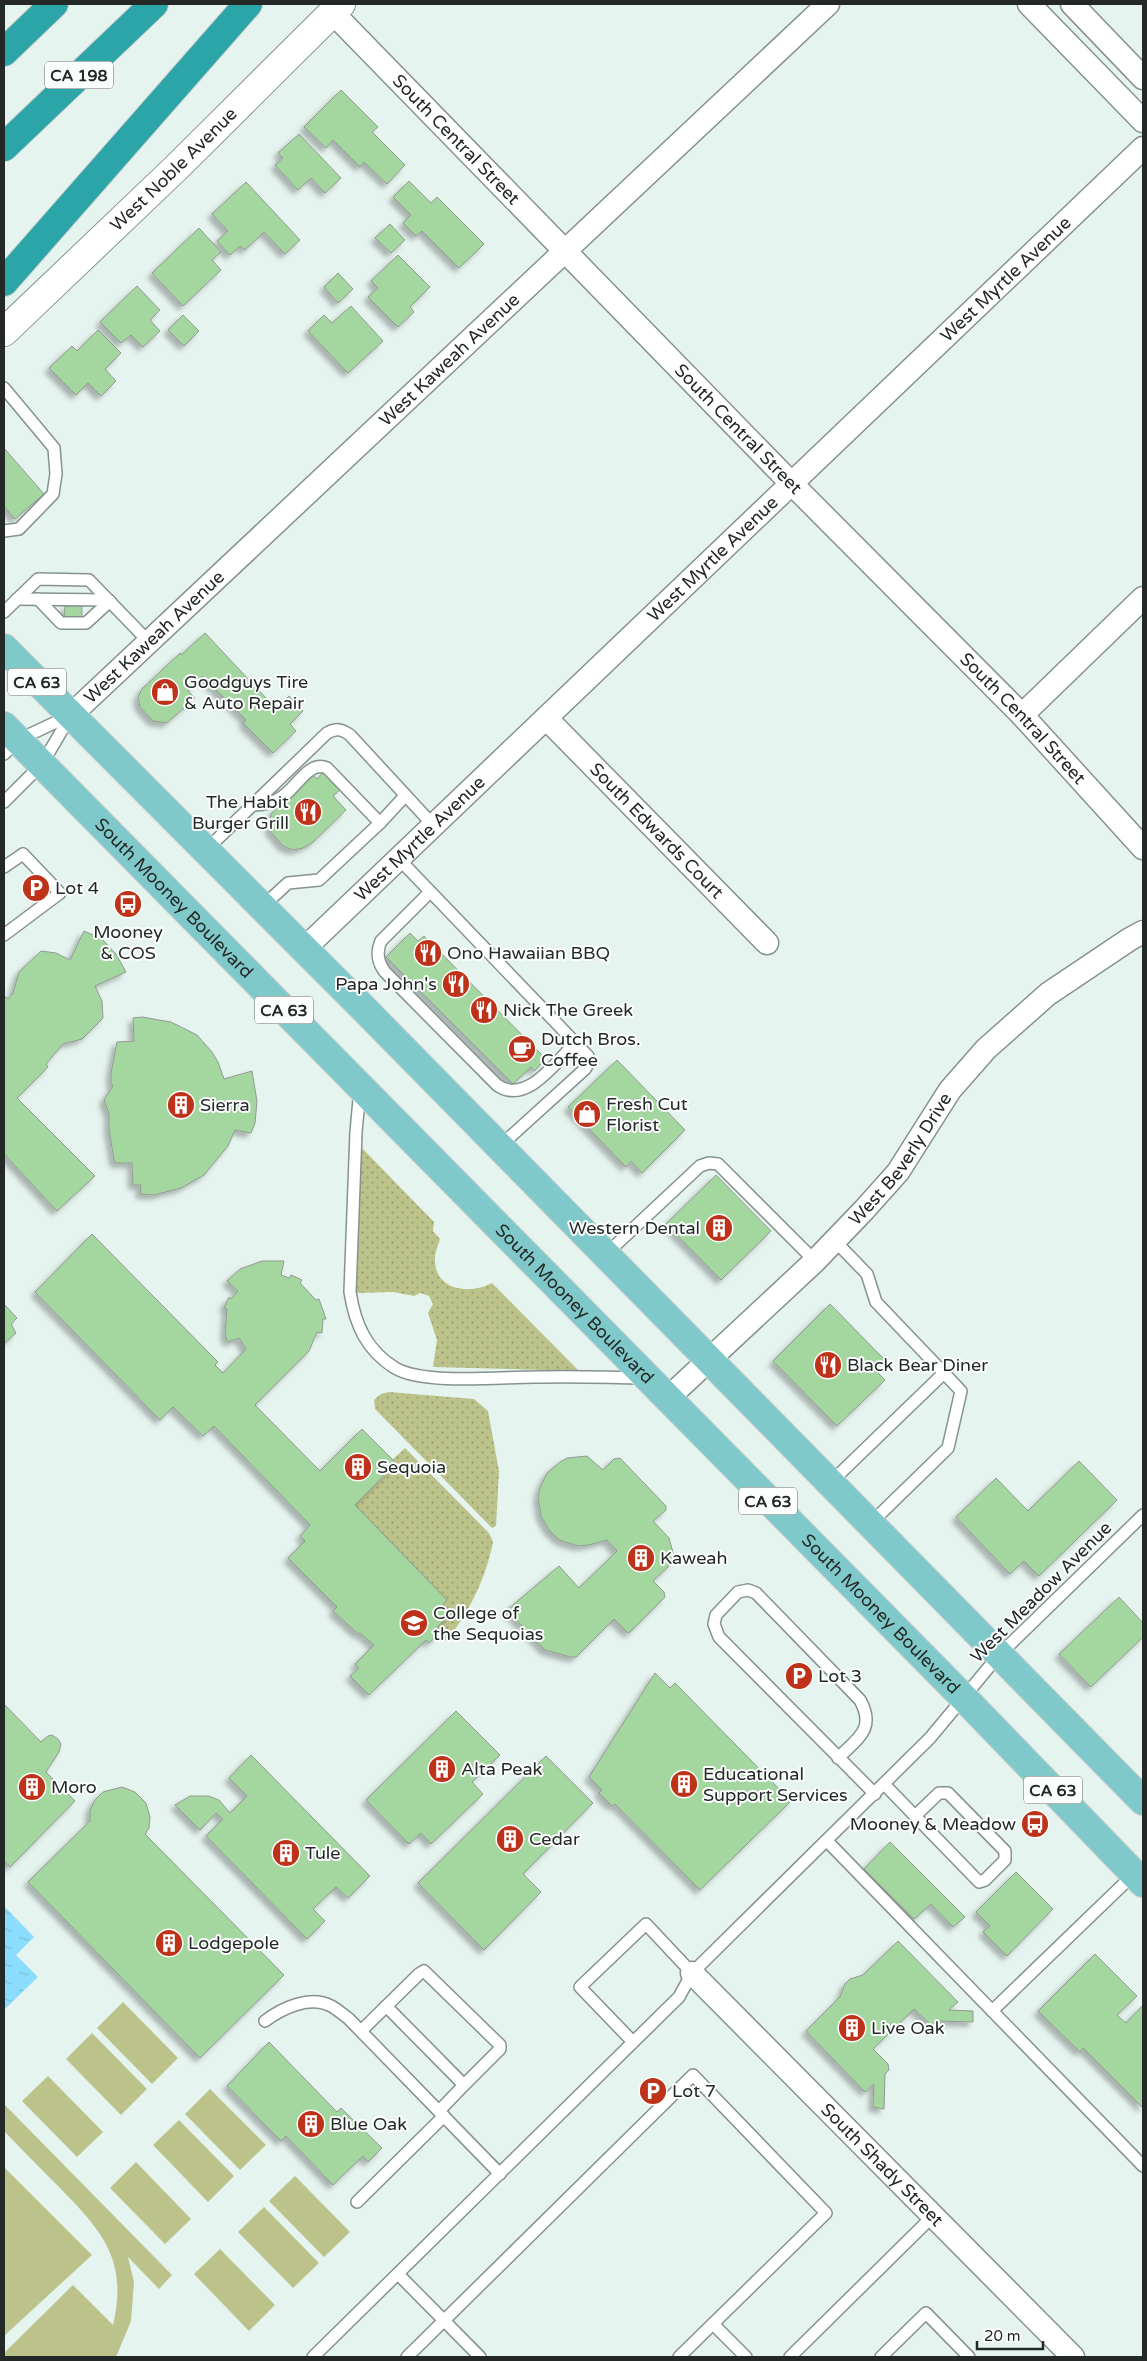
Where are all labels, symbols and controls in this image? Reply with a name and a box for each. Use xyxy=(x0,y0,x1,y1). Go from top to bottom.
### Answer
road number: CA 198 xyxy=(45,62,113,88)
street label: South Central Street xyxy=(388,70,525,209)
street label: West Noble Avenue xyxy=(106,103,241,236)
street label: West Myrtle Avenue xyxy=(936,212,1076,347)
street label: West Kaweah Avenue xyxy=(375,289,524,431)
street label: South Central Street xyxy=(670,359,807,499)
street label: West Myrtle Avenue xyxy=(643,491,783,626)
street label: West Kaweah Avenue xyxy=(79,566,229,708)
street label: South Central Street xyxy=(955,648,1091,789)
road number: CA 63 xyxy=(8,669,66,696)
place label: Goodguys Tire & Auto Repair xyxy=(184,671,308,714)
shop icon: Goodguys Tire & Auto Repair xyxy=(150,677,180,707)
street label: South Edwards Court xyxy=(585,758,728,903)
street label: West Myrtle Avenue xyxy=(350,771,490,906)
place label: The Habit Burger Grill xyxy=(192,791,289,834)
restaurant icon: The Habit Burger Grill xyxy=(293,797,323,827)
street label: South Mooney Boulevard xyxy=(90,813,258,983)
parking icon: Lot 4 xyxy=(21,873,51,903)
place label: Lot 4 xyxy=(55,877,99,899)
bus stop icon: Mooney & COS xyxy=(113,889,143,919)
place label: Mooney & COS xyxy=(93,921,163,964)
restaurant icon: Ono Hawaiian BBQ xyxy=(413,938,443,968)
place label: Ono Hawaiian BBQ xyxy=(447,942,610,964)
restaurant icon: Papa John's xyxy=(441,969,471,999)
place label: Papa John's xyxy=(335,973,437,995)
restaurant icon: Nick The Greek xyxy=(469,995,499,1025)
road number: CA 63 xyxy=(255,996,313,1024)
place label: Nick The Greek xyxy=(503,999,633,1021)
place label: Dutch Bros. Coffee xyxy=(541,1028,641,1071)
cafe icon: Dutch Bros. Coffee xyxy=(507,1034,537,1064)
street label: West Beverly Drive xyxy=(844,1088,957,1230)
building icon: Sierra xyxy=(166,1090,196,1120)
place label: Fresh Cut Florist xyxy=(606,1093,688,1136)
place label: Sierra xyxy=(200,1094,250,1116)
shop icon: Fresh Cut Florist xyxy=(572,1099,602,1129)
building icon: Western Dental xyxy=(704,1213,734,1243)
place label: Western Dental xyxy=(569,1217,700,1239)
street label: South Mooney Boulevard xyxy=(491,1219,658,1388)
restaurant icon: Black Bear Diner xyxy=(813,1350,843,1380)
place label: Black Bear Diner xyxy=(847,1354,988,1376)
building icon: Sequoia xyxy=(343,1452,373,1482)
place label: Sequoia xyxy=(377,1456,446,1478)
road number: CA 63 xyxy=(739,1488,797,1514)
street label: West Meadow Avenue xyxy=(966,1517,1116,1667)
street label: South Mooney Boulevard xyxy=(797,1529,965,1699)
building icon: Kaweah xyxy=(626,1543,656,1573)
place label: Kaweah xyxy=(660,1547,727,1569)
place label: College of the Sequoias xyxy=(433,1602,543,1645)
school or university icon: College of the Sequoias xyxy=(399,1608,429,1638)
parking icon: Lot 3 xyxy=(784,1661,814,1691)
place label: Lot 3 xyxy=(818,1665,862,1687)
building icon: Alta Peak xyxy=(427,1754,457,1784)
place label: Alta Peak xyxy=(461,1758,543,1780)
place label: Educational Support Services xyxy=(703,1763,848,1806)
building icon: Educational Support Services xyxy=(669,1769,699,1799)
building icon: Moro xyxy=(17,1772,47,1802)
place label: Moro xyxy=(51,1776,97,1798)
road number: CA 63 xyxy=(1024,1776,1082,1804)
bus stop icon: Mooney & Meadow xyxy=(1020,1809,1050,1839)
place label: Mooney & Meadow xyxy=(850,1813,1016,1835)
building icon: Cedar xyxy=(495,1824,525,1854)
place label: Cedar xyxy=(529,1828,580,1850)
building icon: Tule xyxy=(271,1838,301,1868)
place label: Tule xyxy=(305,1842,341,1864)
building icon: Lodgepole xyxy=(154,1928,184,1958)
place label: Lodgepole xyxy=(188,1932,279,1954)
building icon: Live Oak xyxy=(837,2013,867,2043)
place label: Live Oak xyxy=(871,2017,945,2039)
parking icon: Lot 7 xyxy=(638,2076,668,2106)
place label: Lot 7 xyxy=(672,2080,716,2102)
street label: South Shady Street xyxy=(816,2098,948,2231)
building icon: Blue Oak xyxy=(296,2109,326,2139)
place label: Blue Oak xyxy=(330,2113,407,2135)
scale bar xyxy=(977,2318,1043,2350)
text: 20 m xyxy=(984,2327,1021,2345)

